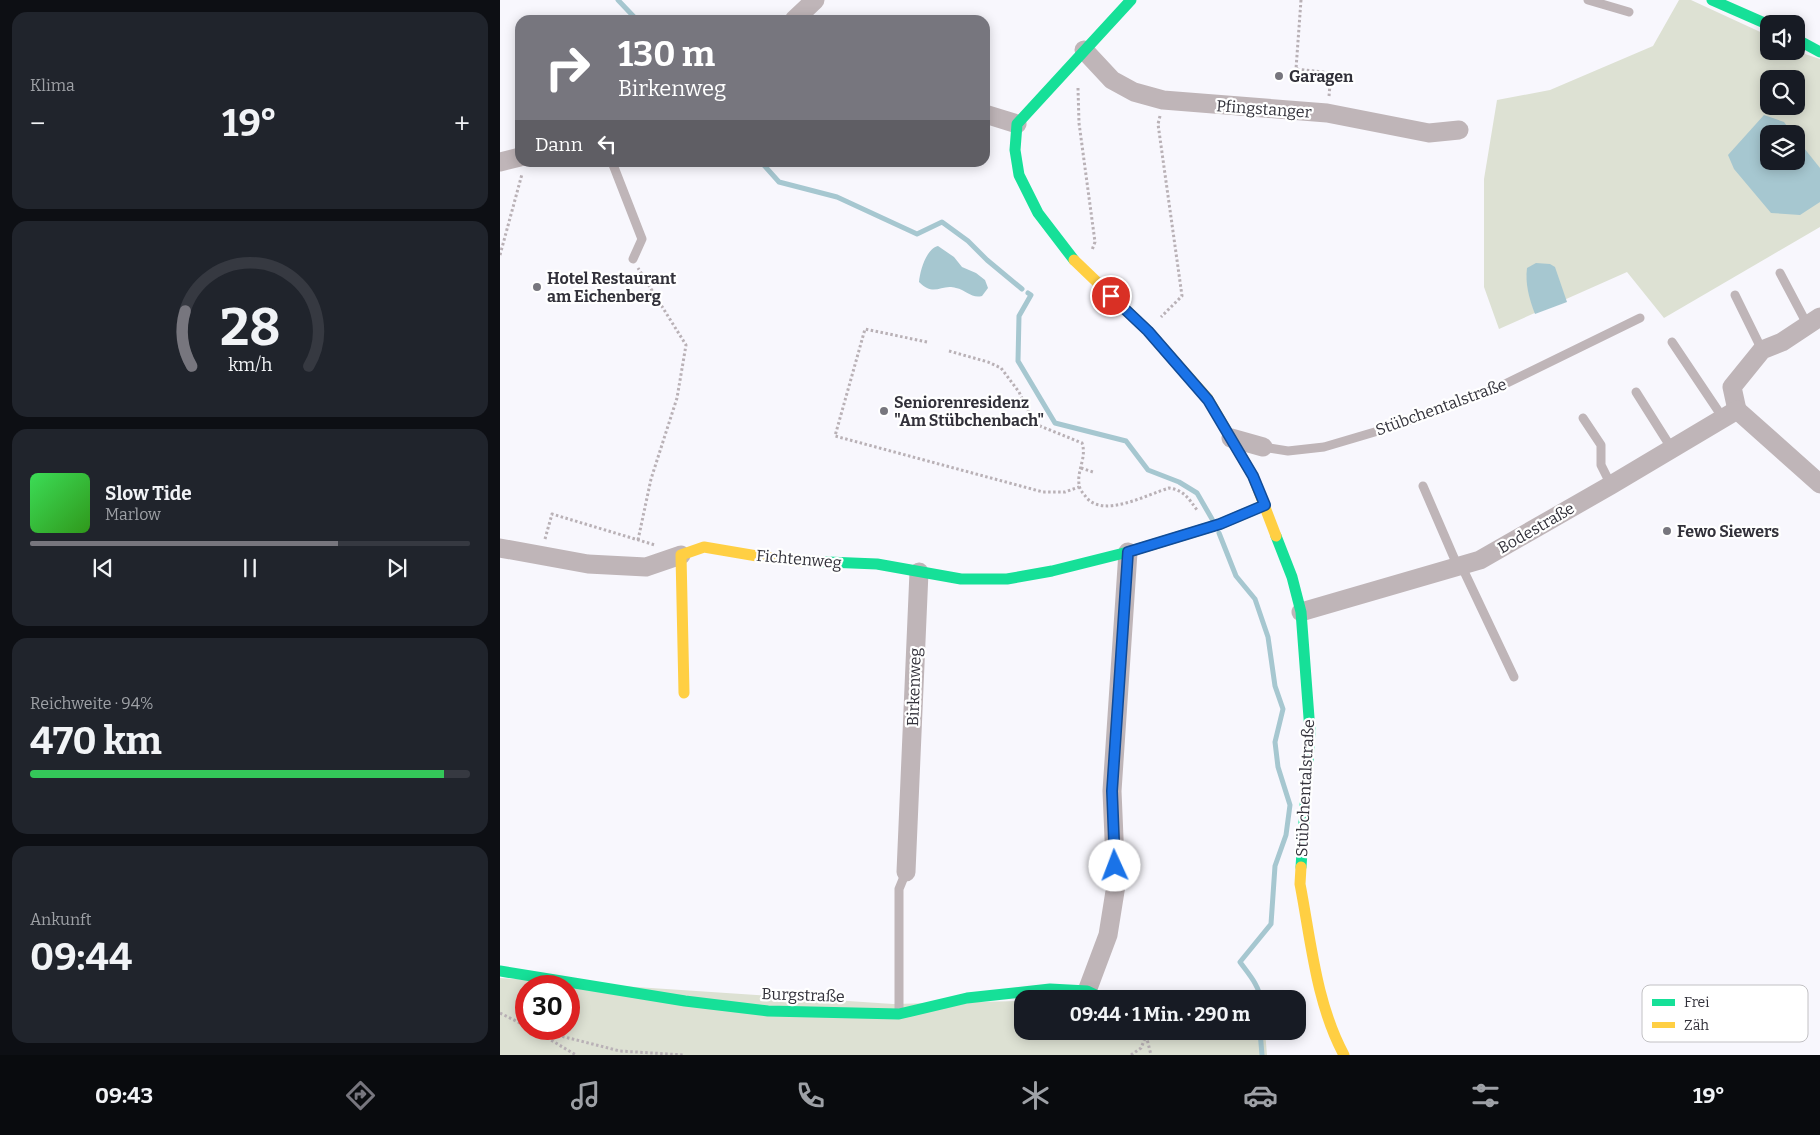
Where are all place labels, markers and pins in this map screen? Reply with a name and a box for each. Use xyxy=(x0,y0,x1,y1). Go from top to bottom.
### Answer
place label: Garagen xyxy=(1289,67,1354,86)
marker: Garagen xyxy=(1273,70,1285,82)
place label: Hotel Restaurant am Eichenberg xyxy=(547,269,677,306)
pin xyxy=(1090,275,1132,317)
marker: Hotel Restaurant am Eichenberg xyxy=(531,281,543,293)
place label: Seniorenresidenz "Am Stübchenbach" xyxy=(894,393,1044,430)
marker: Seniorenresidenz "Am Stübchenbach" xyxy=(878,405,890,417)
place label: Fewo Siewers xyxy=(1677,522,1779,541)
marker: Fewo Siewers xyxy=(1661,525,1673,537)

